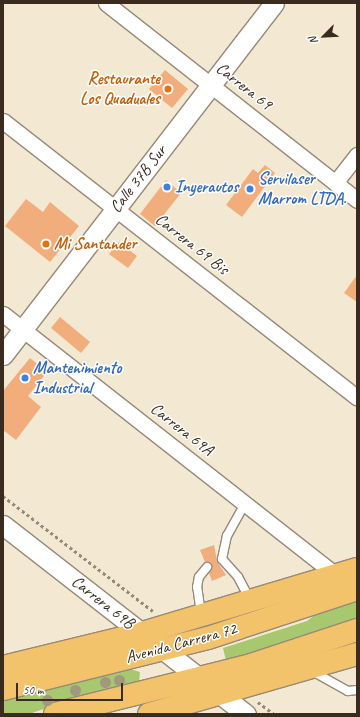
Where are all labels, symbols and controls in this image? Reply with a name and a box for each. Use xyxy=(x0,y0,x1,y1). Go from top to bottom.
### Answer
north arrow xyxy=(304,16,344,56)
text: N xyxy=(305,35,321,47)
street label: Carrera 69 xyxy=(212,58,276,114)
place label: Restaurante Los Quaduales xyxy=(80,69,160,109)
marker: Restaurante Los Quaduales xyxy=(163,84,173,94)
street label: Calle 37B Sur xyxy=(106,141,170,217)
place label: Servilaser Marrom LTDA. xyxy=(258,169,346,209)
place label: Inyerautos xyxy=(175,177,238,197)
marker: Inyerautos xyxy=(162,182,172,192)
marker: Servilaser Marrom LTDA. xyxy=(245,184,255,194)
street label: Carrera 69 Bis xyxy=(151,209,233,279)
place label: Mi Santander xyxy=(54,234,137,254)
marker: Mi Santander xyxy=(41,239,51,249)
place label: Mantenimiento Industrial xyxy=(33,358,121,398)
marker: Mantenimiento Industrial xyxy=(20,373,30,383)
street label: Carrera 69A xyxy=(146,398,218,460)
street label: Carrera 69B xyxy=(67,571,139,633)
street label: Avenida Carrera 72 xyxy=(123,618,239,668)
scale bar xyxy=(18,675,125,701)
text: 50 m xyxy=(23,682,43,698)

